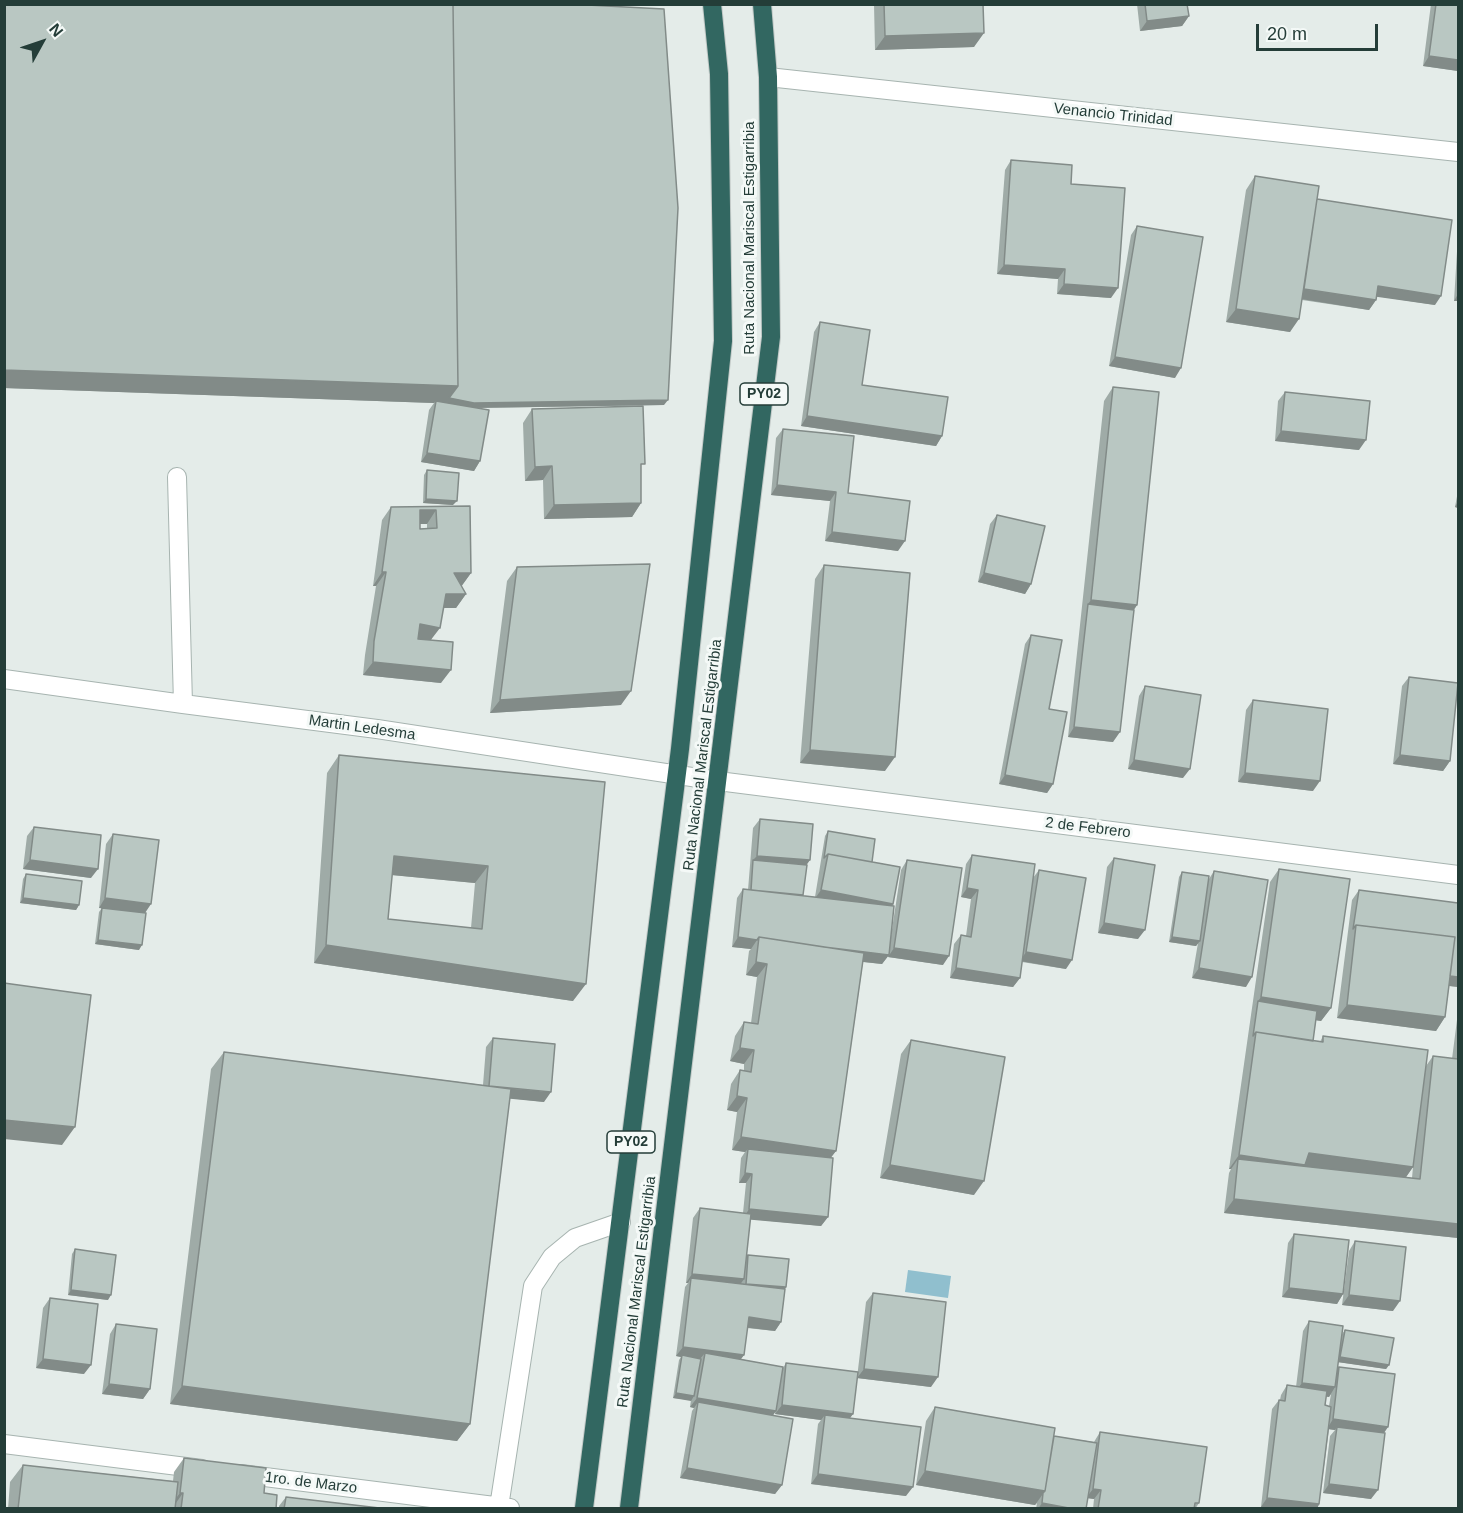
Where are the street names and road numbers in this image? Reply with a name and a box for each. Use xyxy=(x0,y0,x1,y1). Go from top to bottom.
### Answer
street label: Venancio Trinidad xyxy=(1053,100,1173,130)
street label: Ruta Nacional Mariscal Estigarribia xyxy=(741,121,759,355)
road number: PY02 xyxy=(740,383,788,405)
street label: Ruta Nacional Mariscal Estigarribia xyxy=(680,638,726,872)
street label: Martin Ledesma xyxy=(307,712,417,744)
street label: 2 de Febrero xyxy=(1044,814,1132,842)
road number: PY02 xyxy=(607,1131,655,1153)
street label: Ruta Nacional Mariscal Estigarribia xyxy=(614,1175,660,1409)
street label: 1ro. de Marzo xyxy=(264,1468,358,1498)

